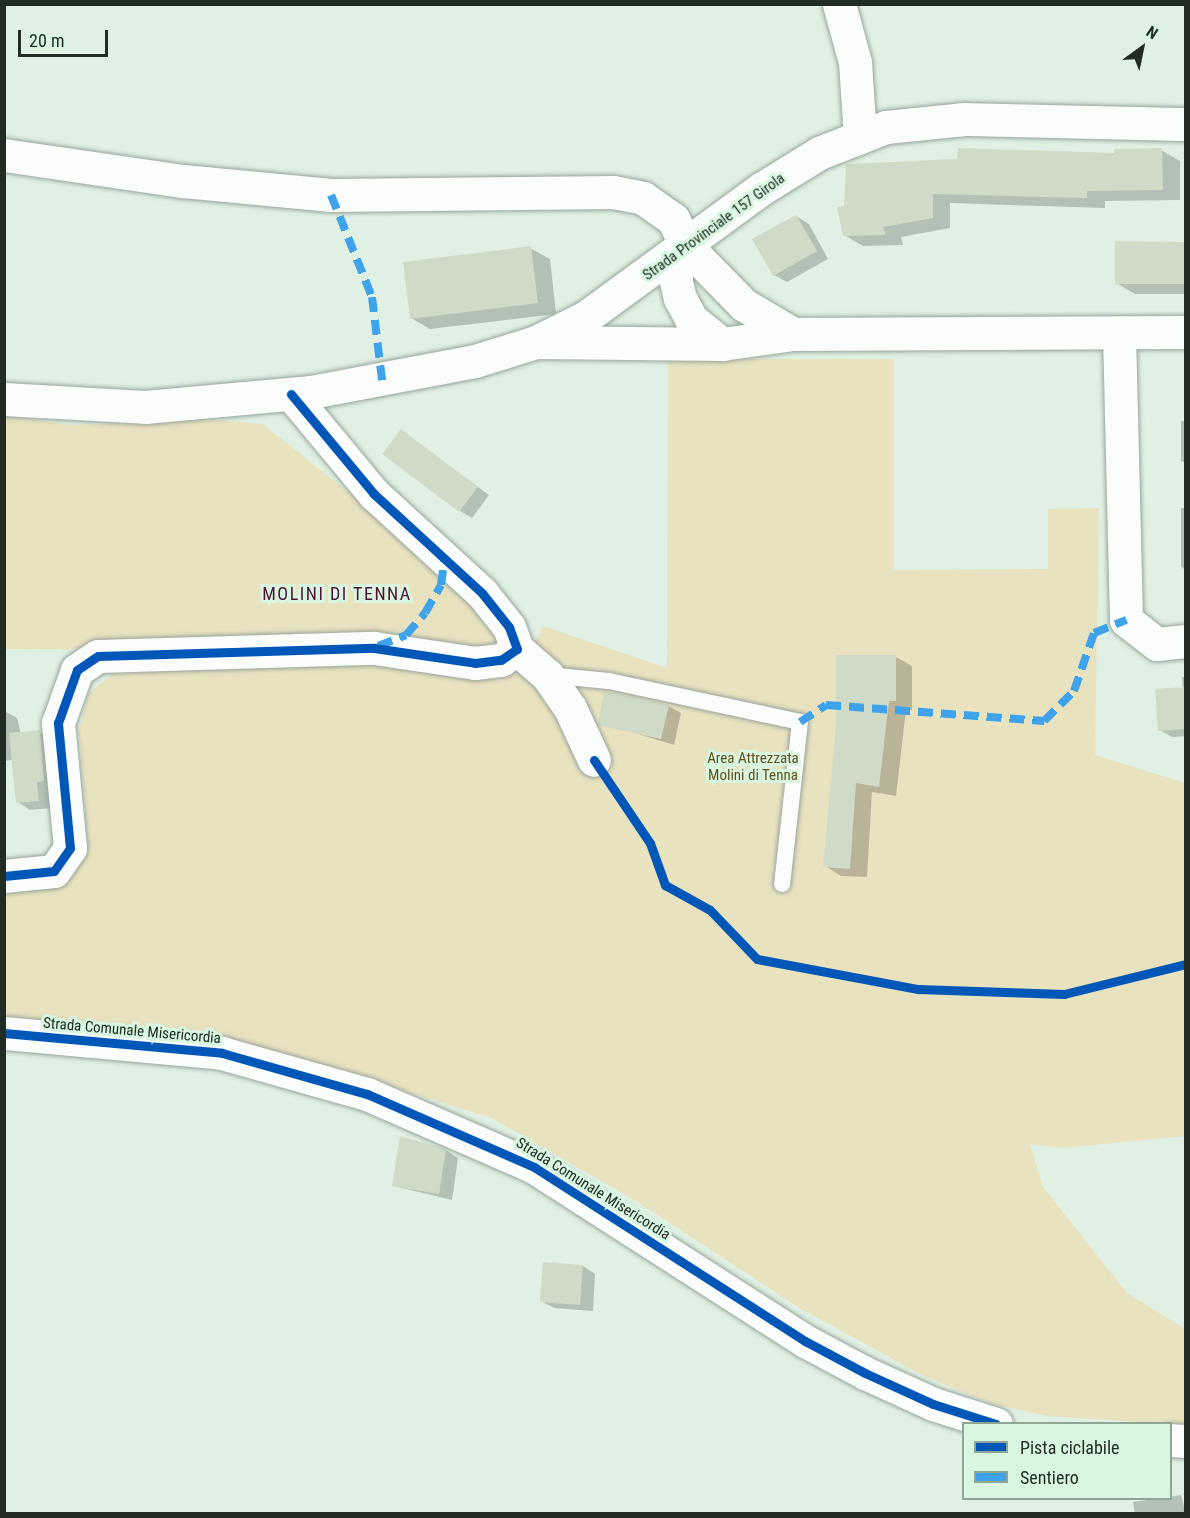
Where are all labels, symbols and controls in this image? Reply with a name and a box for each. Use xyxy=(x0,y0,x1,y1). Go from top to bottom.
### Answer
scale bar xyxy=(21,18,111,56)
north arrow xyxy=(1112,18,1172,78)
text: N xyxy=(1143,22,1161,43)
text: 20 m xyxy=(29,30,64,51)
street label: Strada Provinciale 157 Girola xyxy=(640,169,788,285)
district label: MOLINI DI TENNA xyxy=(262,583,412,605)
park label: Area Attrezzata Molini di Tenna xyxy=(707,749,799,784)
street label: Strada Comunale Misericordia xyxy=(42,1014,222,1048)
street label: Strada Comunale Misericordia xyxy=(513,1134,673,1244)
legend xyxy=(962,1422,1172,1500)
text: Pista ciclabile xyxy=(1020,1437,1119,1458)
text: Sentiero xyxy=(1020,1467,1079,1488)

